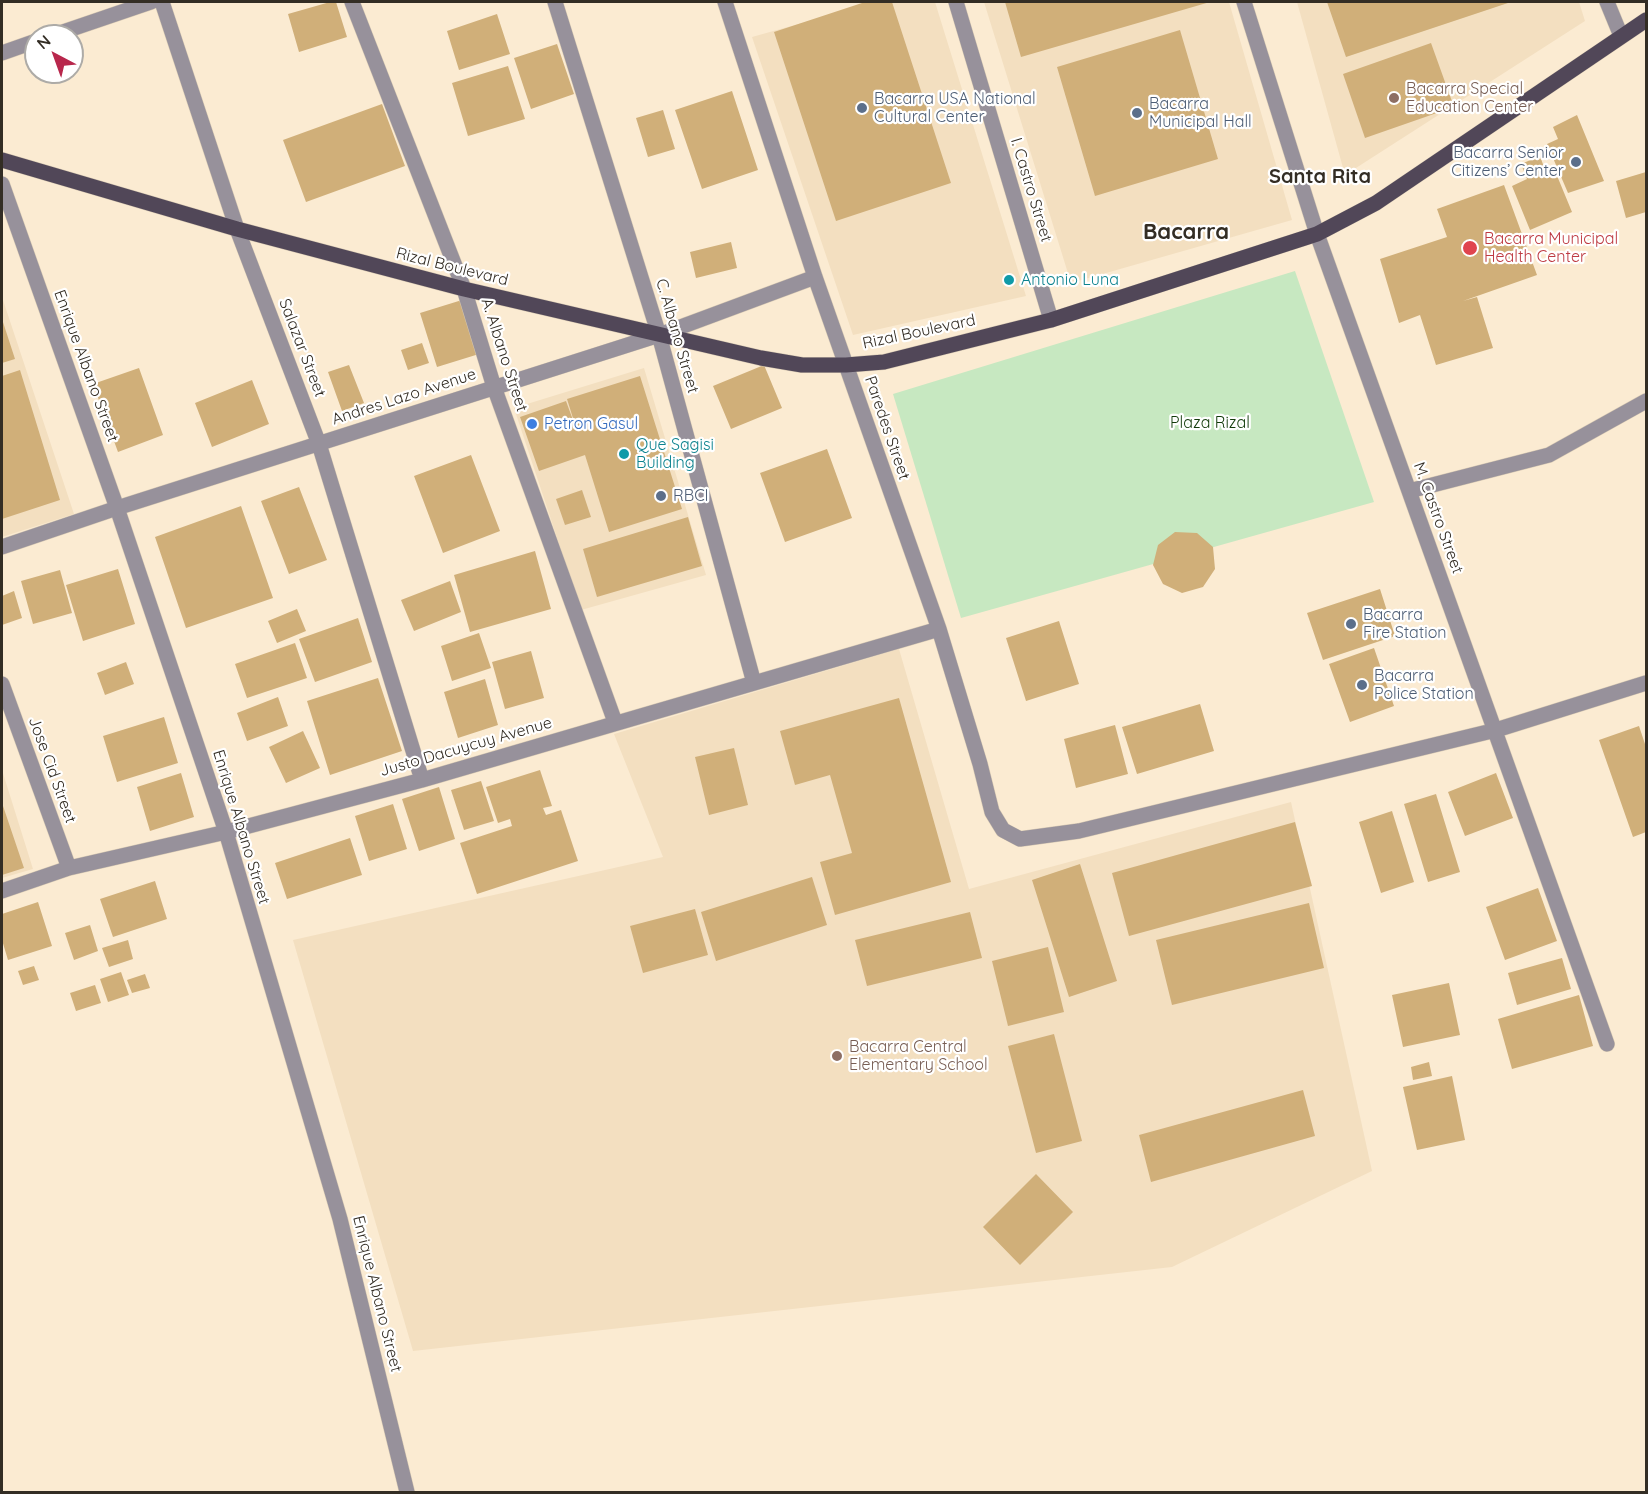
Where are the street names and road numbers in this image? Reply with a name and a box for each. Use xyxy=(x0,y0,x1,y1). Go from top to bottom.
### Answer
street label: I. Castro Street xyxy=(1006,136,1056,244)
street label: Rizal Boulevard xyxy=(394,244,510,290)
street label: C. Albano Street xyxy=(651,277,703,395)
street label: Enrique Albano Street xyxy=(50,287,122,445)
street label: Salazar Street xyxy=(274,296,330,400)
street label: A. Albano Street xyxy=(477,296,531,414)
street label: Rizal Boulevard xyxy=(861,311,977,353)
street label: Andres Lazo Avenue xyxy=(329,365,479,429)
street label: Paredes Street xyxy=(860,374,914,482)
street label: M. Castro Street xyxy=(1409,460,1467,576)
street label: Justo Dacuycuy Avenue xyxy=(378,713,554,781)
street label: Jose Cid Street xyxy=(24,714,80,826)
street label: Enrique Albano Street xyxy=(208,747,274,907)
street label: Enrique Albano Street xyxy=(348,1214,406,1374)

